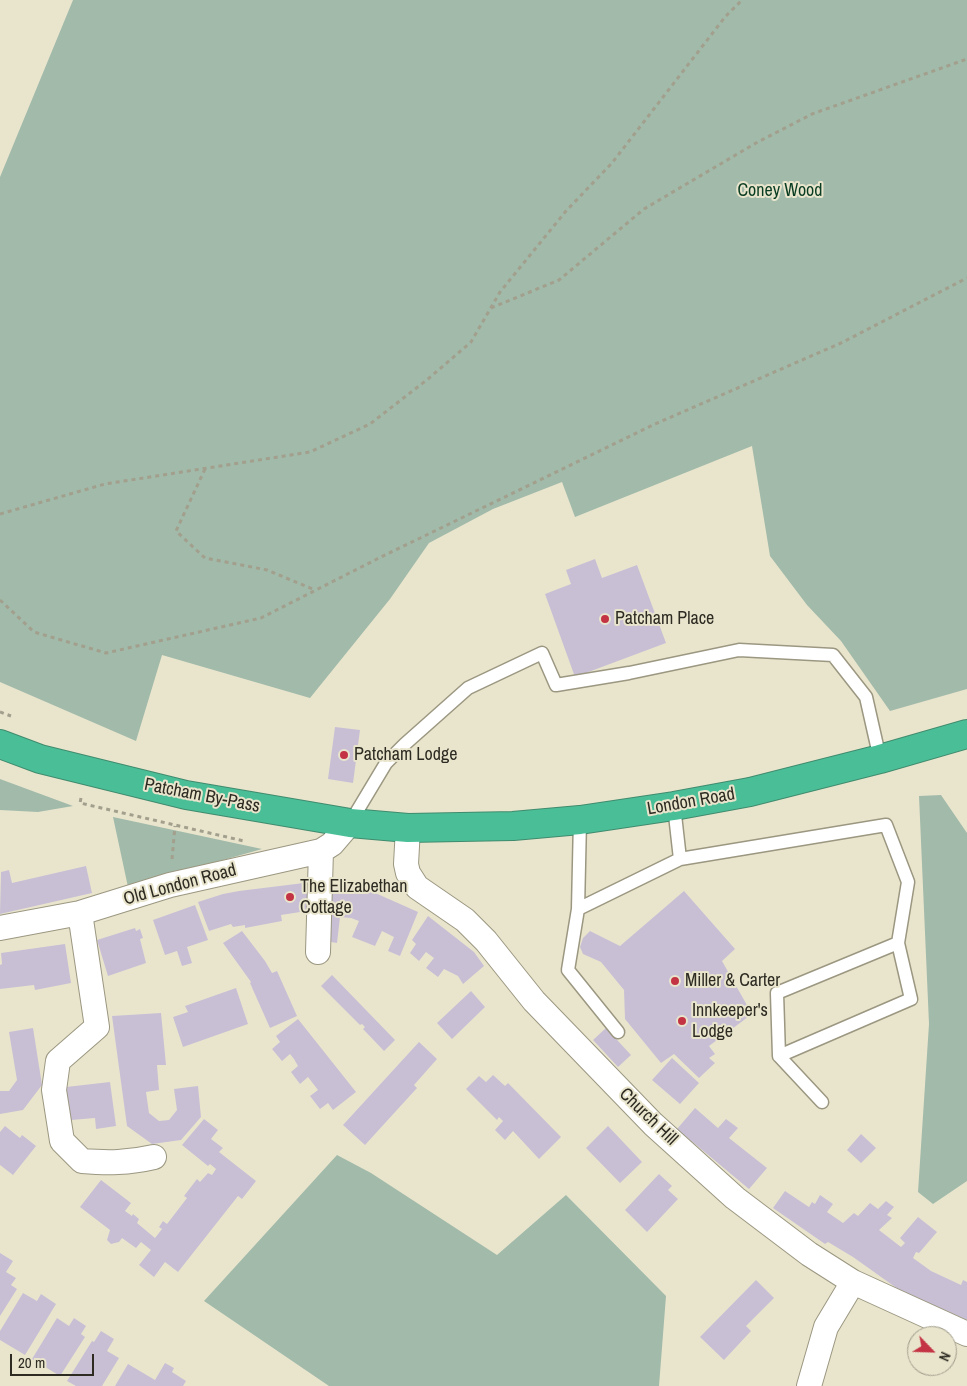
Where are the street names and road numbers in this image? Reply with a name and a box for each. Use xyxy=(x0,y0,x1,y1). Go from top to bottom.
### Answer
street label: Patcham By-Pass xyxy=(142,774,262,818)
street label: London Road xyxy=(645,784,737,820)
street label: Old London Road xyxy=(121,860,239,910)
street label: Church Hill xyxy=(614,1084,682,1150)

